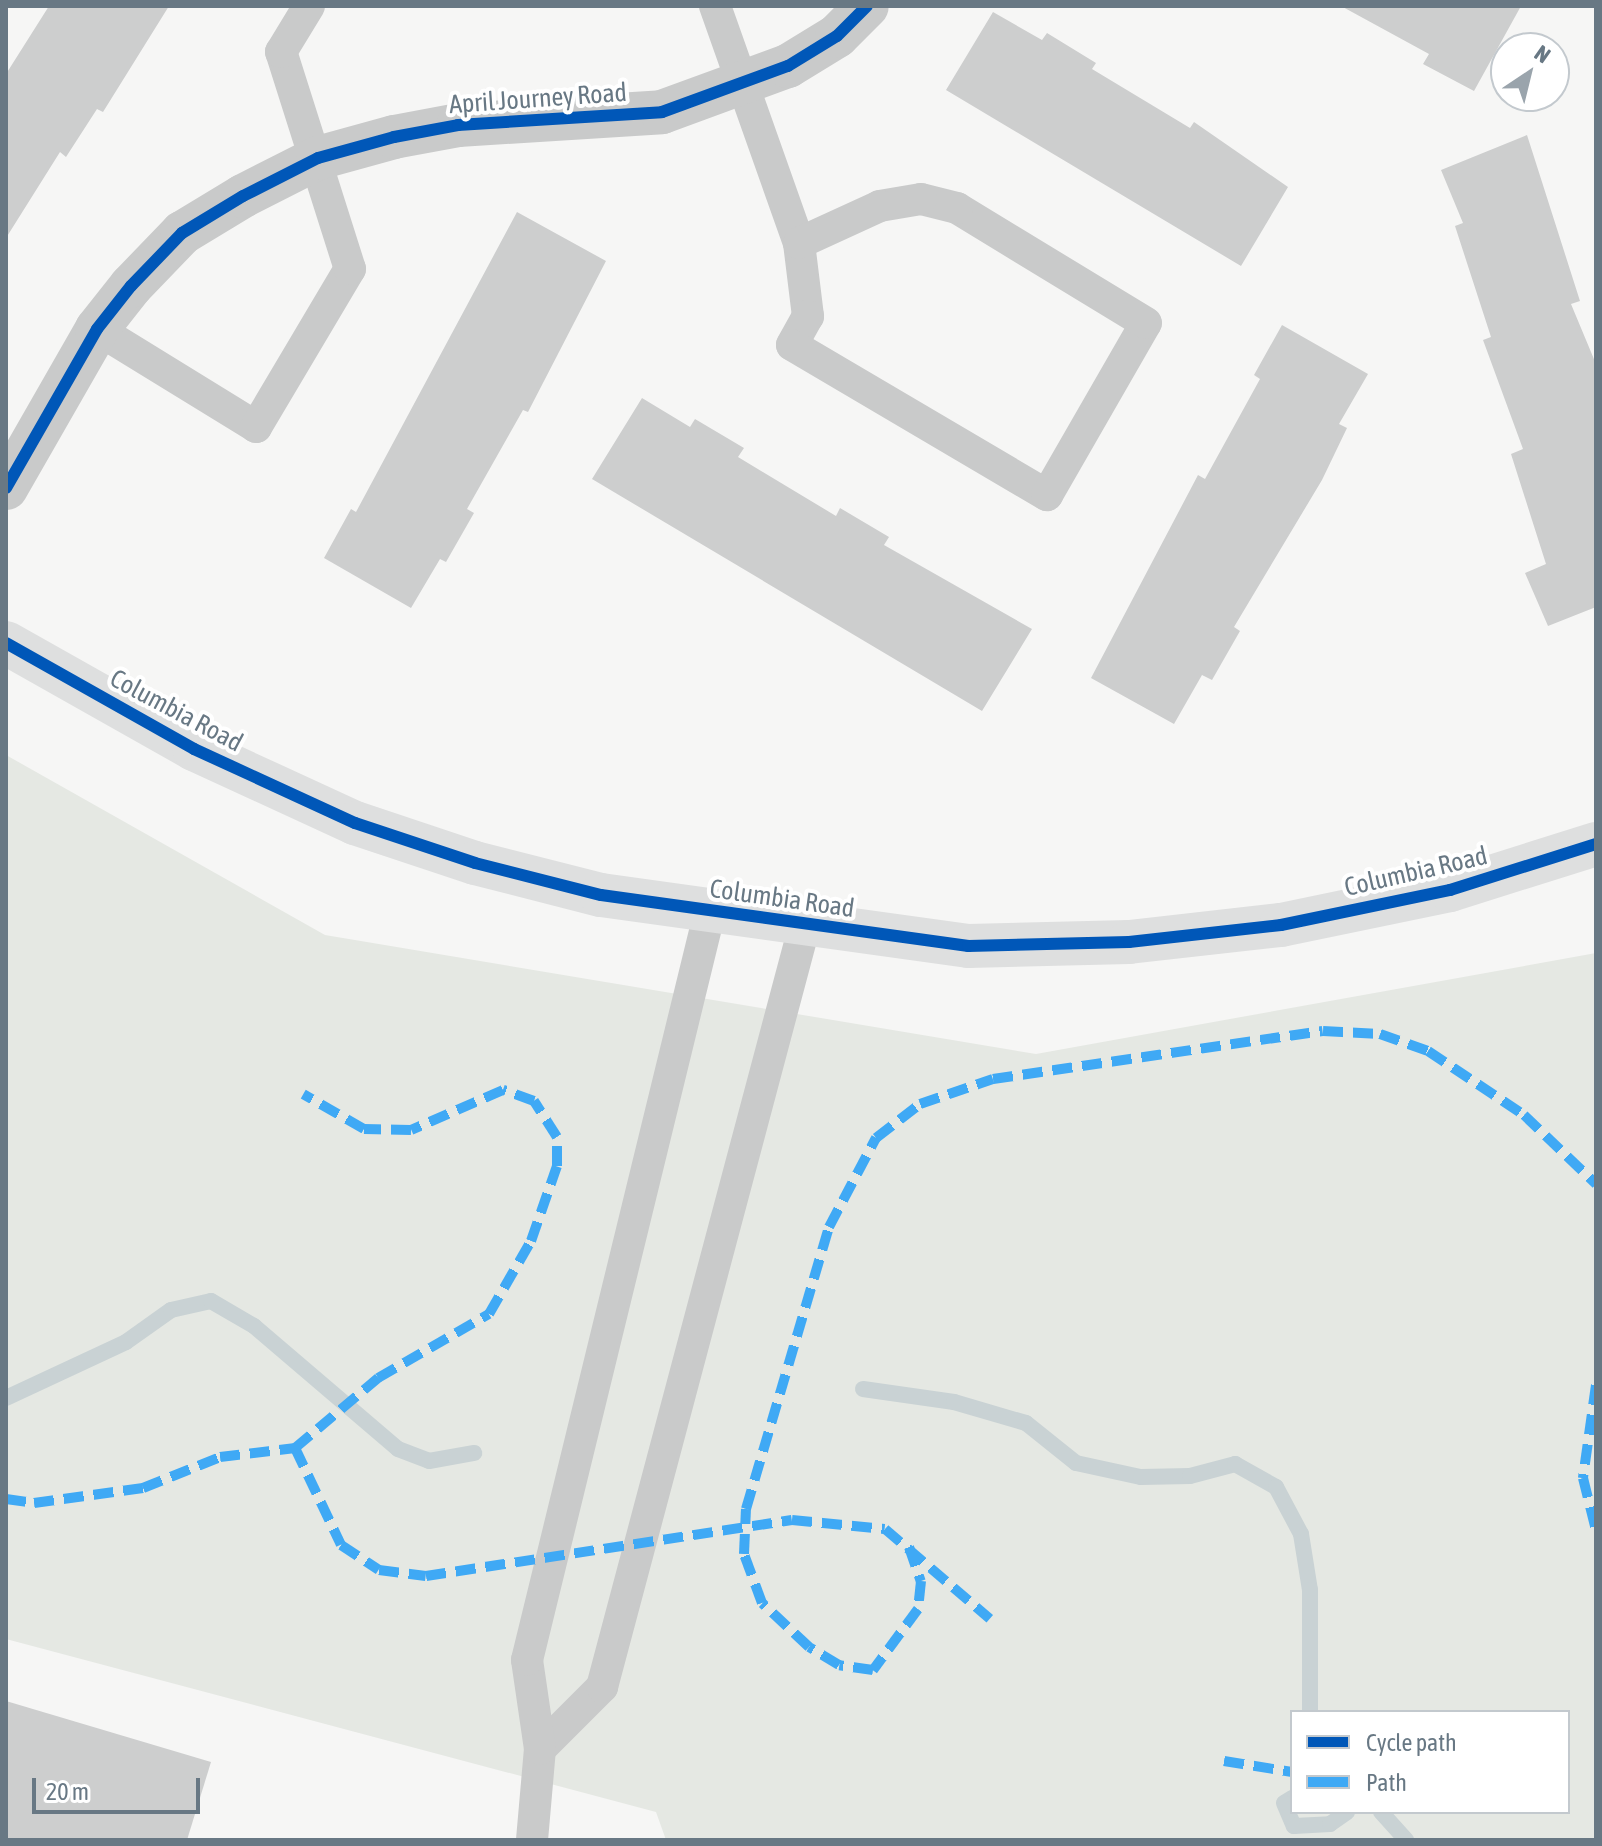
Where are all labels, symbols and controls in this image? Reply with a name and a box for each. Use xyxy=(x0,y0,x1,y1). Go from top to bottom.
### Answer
north arrow xyxy=(1490,32,1570,112)
text: N xyxy=(1530,40,1555,68)
street label: April Journey Road xyxy=(448,77,628,121)
street label: Columbia Road xyxy=(104,663,248,759)
street label: Columbia Road xyxy=(1342,840,1490,904)
street label: Columbia Road xyxy=(708,873,856,925)
legend xyxy=(1290,1710,1570,1814)
text: Cycle path xyxy=(1366,1729,1457,1756)
scale bar xyxy=(36,1762,204,1812)
text: Path xyxy=(1366,1769,1407,1796)
text: 20 m xyxy=(46,1778,89,1805)

